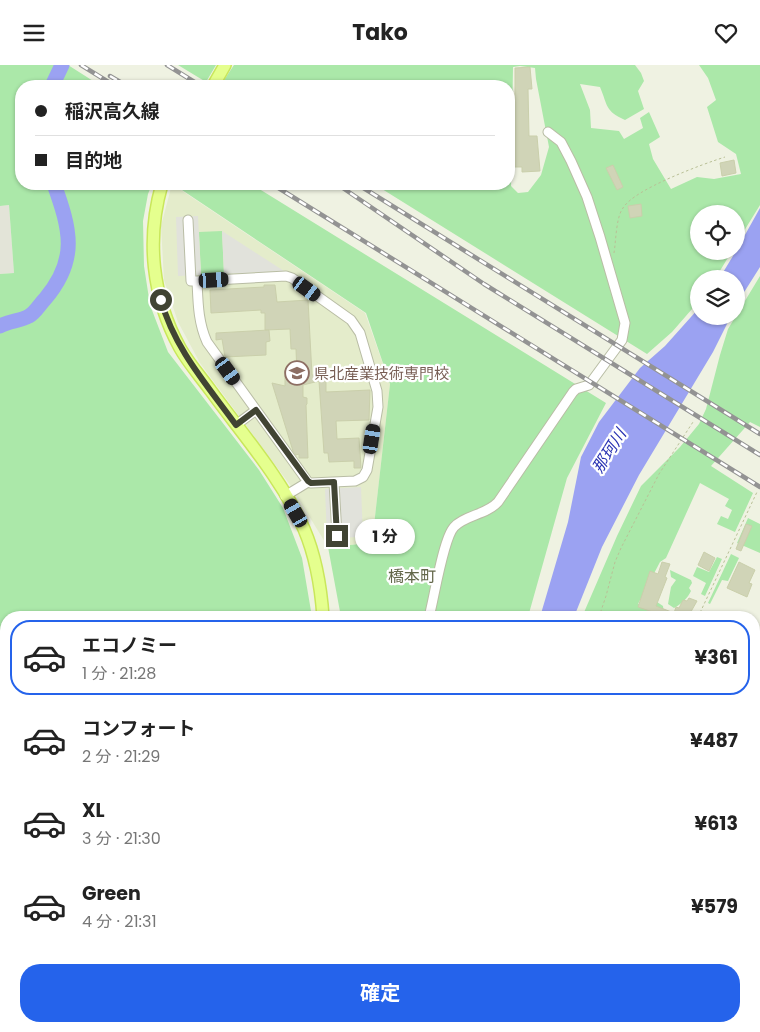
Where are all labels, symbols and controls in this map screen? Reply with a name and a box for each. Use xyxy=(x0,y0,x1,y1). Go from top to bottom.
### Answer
text: Tako xyxy=(352,17,408,48)
icon: menu xyxy=(20,19,48,47)
icon: heart xyxy=(712,19,740,47)
text: 稲沢高久線 xyxy=(65,98,160,125)
text: 目的地 xyxy=(65,147,122,174)
map controls xyxy=(690,205,745,325)
button: locate xyxy=(690,205,745,260)
button: layers xyxy=(690,270,745,325)
car xyxy=(198,272,229,288)
car xyxy=(290,274,323,304)
route start xyxy=(150,289,172,311)
car xyxy=(213,354,242,388)
school or university icon: 県北産業技術専門校 xyxy=(284,360,310,386)
place label: 県北産業技術専門校 xyxy=(314,363,449,384)
car xyxy=(362,423,381,455)
water label: 那珂川 xyxy=(587,423,633,477)
car xyxy=(282,496,309,530)
callout: 1 分 xyxy=(354,519,414,553)
route end xyxy=(326,525,348,547)
text: 1 分 xyxy=(372,525,398,548)
district label: 橋本町 xyxy=(388,565,436,588)
text: エコノミー xyxy=(82,632,177,659)
icon: car xyxy=(22,635,67,680)
text: ¥361 xyxy=(695,644,738,671)
text: 1 分 · 21:28 xyxy=(82,662,156,685)
text: コンフォート xyxy=(82,715,195,742)
icon: car xyxy=(22,718,67,763)
text: ¥487 xyxy=(690,727,738,754)
text: 2 分 · 21:29 xyxy=(82,745,160,768)
text: XL xyxy=(82,797,105,824)
icon: car xyxy=(22,801,67,846)
text: ¥613 xyxy=(695,810,738,837)
text: 3 分 · 21:30 xyxy=(82,827,161,850)
text: Green xyxy=(82,880,141,907)
icon: car xyxy=(22,884,67,929)
text: ¥579 xyxy=(691,893,738,920)
text: 4 分 · 21:31 xyxy=(82,910,157,933)
button: 確定 xyxy=(20,964,740,1022)

